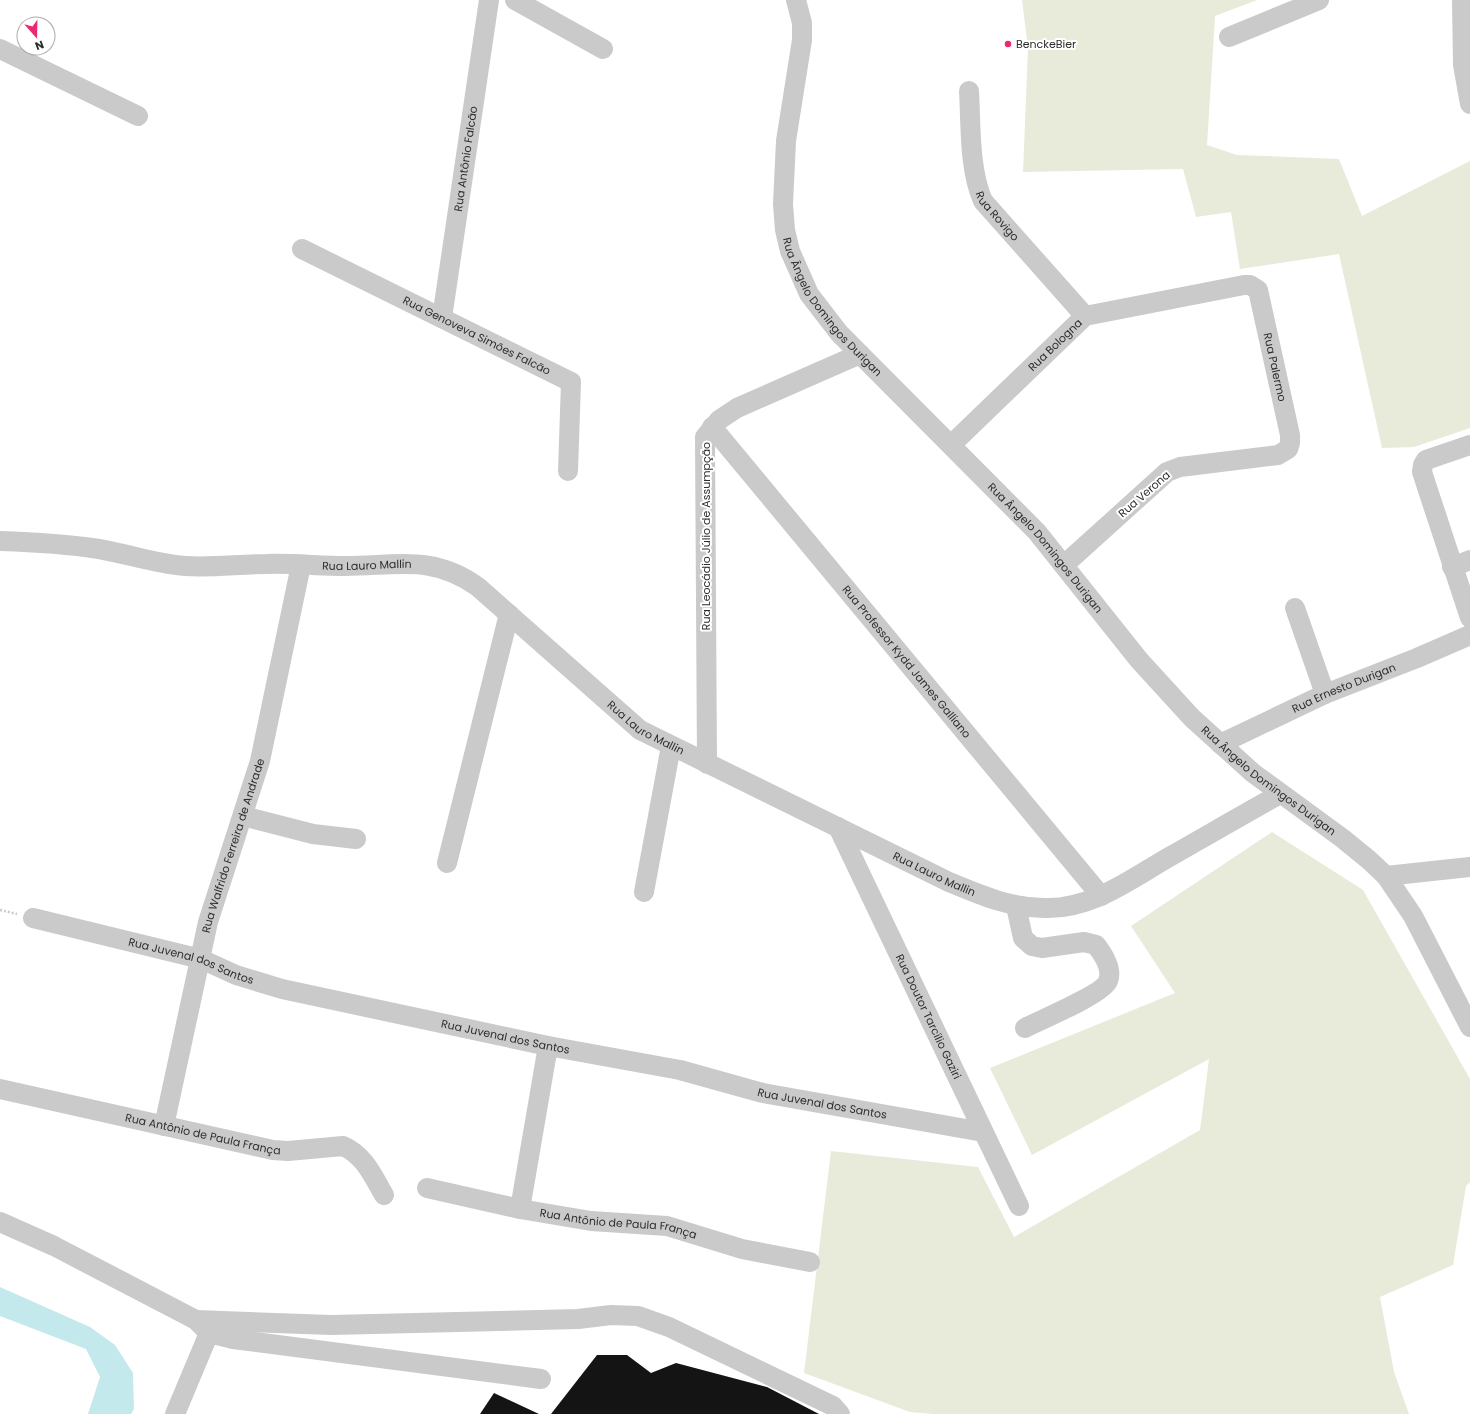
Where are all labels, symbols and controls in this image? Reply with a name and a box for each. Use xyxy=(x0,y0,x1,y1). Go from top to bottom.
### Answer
north arrow xyxy=(16,16,56,56)
text: N xyxy=(33,36,46,54)
place label: BenckeBier xyxy=(1016,36,1076,52)
marker: BenckeBier xyxy=(1003,39,1013,49)
street label: Rua Antônio Falcão xyxy=(450,105,481,212)
street label: Rua Rovigo xyxy=(972,189,1023,245)
street label: Rua Ângelo Domingos Durigan xyxy=(779,236,886,380)
street label: Rua Genoveva Simões Falcão xyxy=(400,292,553,379)
street label: Rua Bologna xyxy=(1024,315,1086,375)
street label: Rua Palermo xyxy=(1260,331,1290,403)
street label: Rua Leocádio Júlio de Assumpção xyxy=(698,442,714,630)
street label: Rua Verona xyxy=(1115,467,1173,521)
street label: Rua Ângelo Domingos Durigan xyxy=(984,479,1106,616)
street label: Rua Lauro Mallin xyxy=(322,556,412,574)
street label: Rua Professor Kydd James Galliano xyxy=(839,582,975,742)
street label: Rua Ernesto Durigan xyxy=(1289,659,1398,717)
street label: Rua Lauro Mallin xyxy=(604,697,687,759)
street label: Rua Ângelo Domingos Durigan xyxy=(1198,722,1339,839)
street label: Rua Walfrido Ferreira de Andrade xyxy=(198,756,268,934)
street label: Rua Lauro Mallin xyxy=(890,848,978,900)
street label: Rua Juvenal dos Santos xyxy=(127,934,256,988)
street label: Rua Doutor Tarcílio Gaziri xyxy=(892,951,965,1082)
street label: Rua Juvenal dos Santos xyxy=(440,1015,571,1058)
street label: Rua Juvenal dos Santos xyxy=(756,1084,888,1123)
street label: Rua Antônio de Paula França xyxy=(124,1109,281,1158)
street label: Rua Antônio de Paula França xyxy=(539,1204,699,1243)

